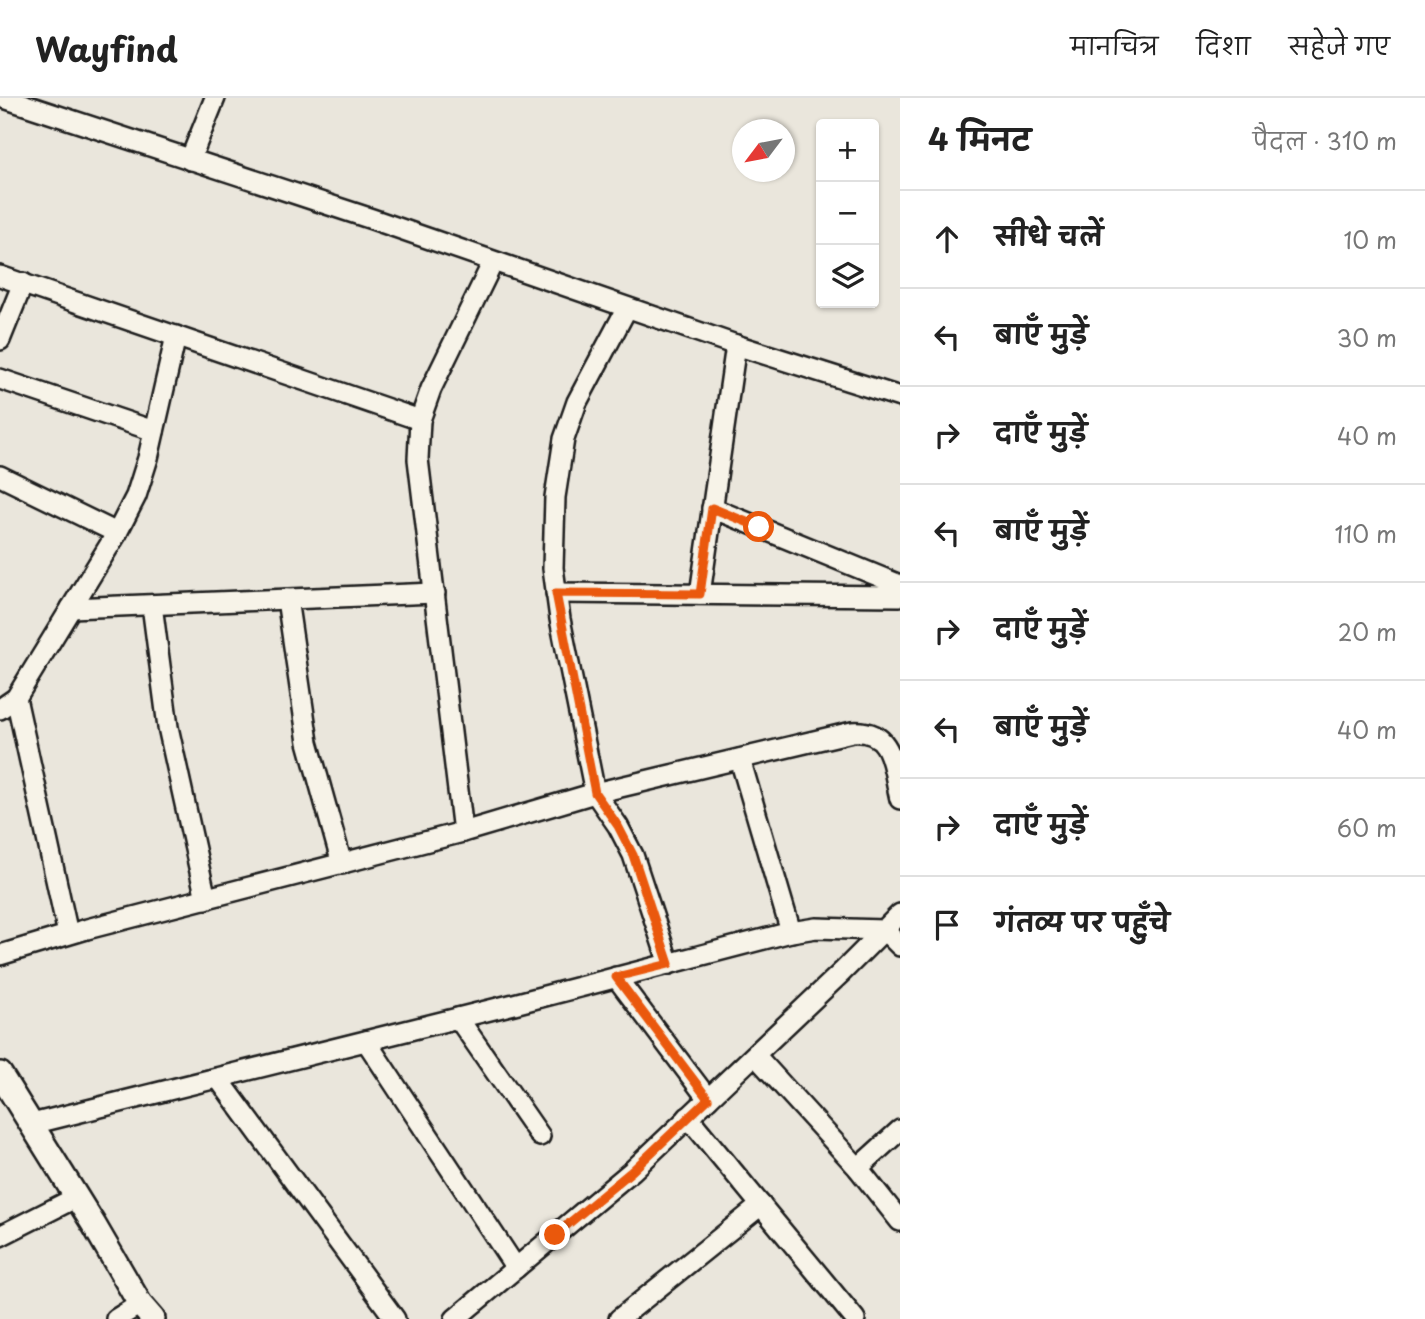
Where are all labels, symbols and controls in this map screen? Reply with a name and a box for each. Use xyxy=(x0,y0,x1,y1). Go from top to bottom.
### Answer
text: Wayfind xyxy=(35,23,178,73)
text: मानचित्र xyxy=(1070,27,1158,63)
text: दिशा xyxy=(1196,27,1251,63)
text: सहेजे गए xyxy=(1289,27,1390,63)
text: 4 मिनट xyxy=(928,116,1031,161)
north arrow xyxy=(732,119,795,182)
map controls xyxy=(816,119,879,308)
button: + xyxy=(816,119,879,182)
text: पैदल · 310 m xyxy=(1253,123,1397,158)
button: − xyxy=(816,182,879,245)
text: सीधे चलें xyxy=(995,216,1103,255)
icon: ahead xyxy=(928,220,966,258)
text: 10 m xyxy=(1343,222,1397,257)
button: layers xyxy=(816,245,879,308)
text: बाएँ मुड़ें xyxy=(995,314,1088,353)
icon: left xyxy=(928,318,966,356)
text: 30 m xyxy=(1336,320,1397,355)
text: दाएँ मुड़ें xyxy=(995,412,1087,451)
icon: right xyxy=(928,416,966,454)
text: 40 m xyxy=(1337,418,1397,453)
text: बाएँ मुड़ें xyxy=(995,510,1088,549)
route start xyxy=(743,511,774,542)
icon: left xyxy=(928,514,966,552)
text: 110 m xyxy=(1335,516,1397,551)
text: दाएँ मुड़ें xyxy=(995,608,1087,647)
icon: right xyxy=(928,612,966,650)
text: 20 m xyxy=(1338,614,1397,649)
text: बाएँ मुड़ें xyxy=(995,706,1088,745)
icon: left xyxy=(928,710,966,748)
text: 40 m xyxy=(1337,712,1397,747)
text: दाएँ मुड़ें xyxy=(995,804,1087,843)
icon: right xyxy=(928,808,966,846)
text: 60 m xyxy=(1337,810,1397,845)
text: गंतव्य पर पहुँचे xyxy=(995,902,1170,941)
icon: arrive xyxy=(928,906,966,944)
route end xyxy=(539,1219,570,1250)

